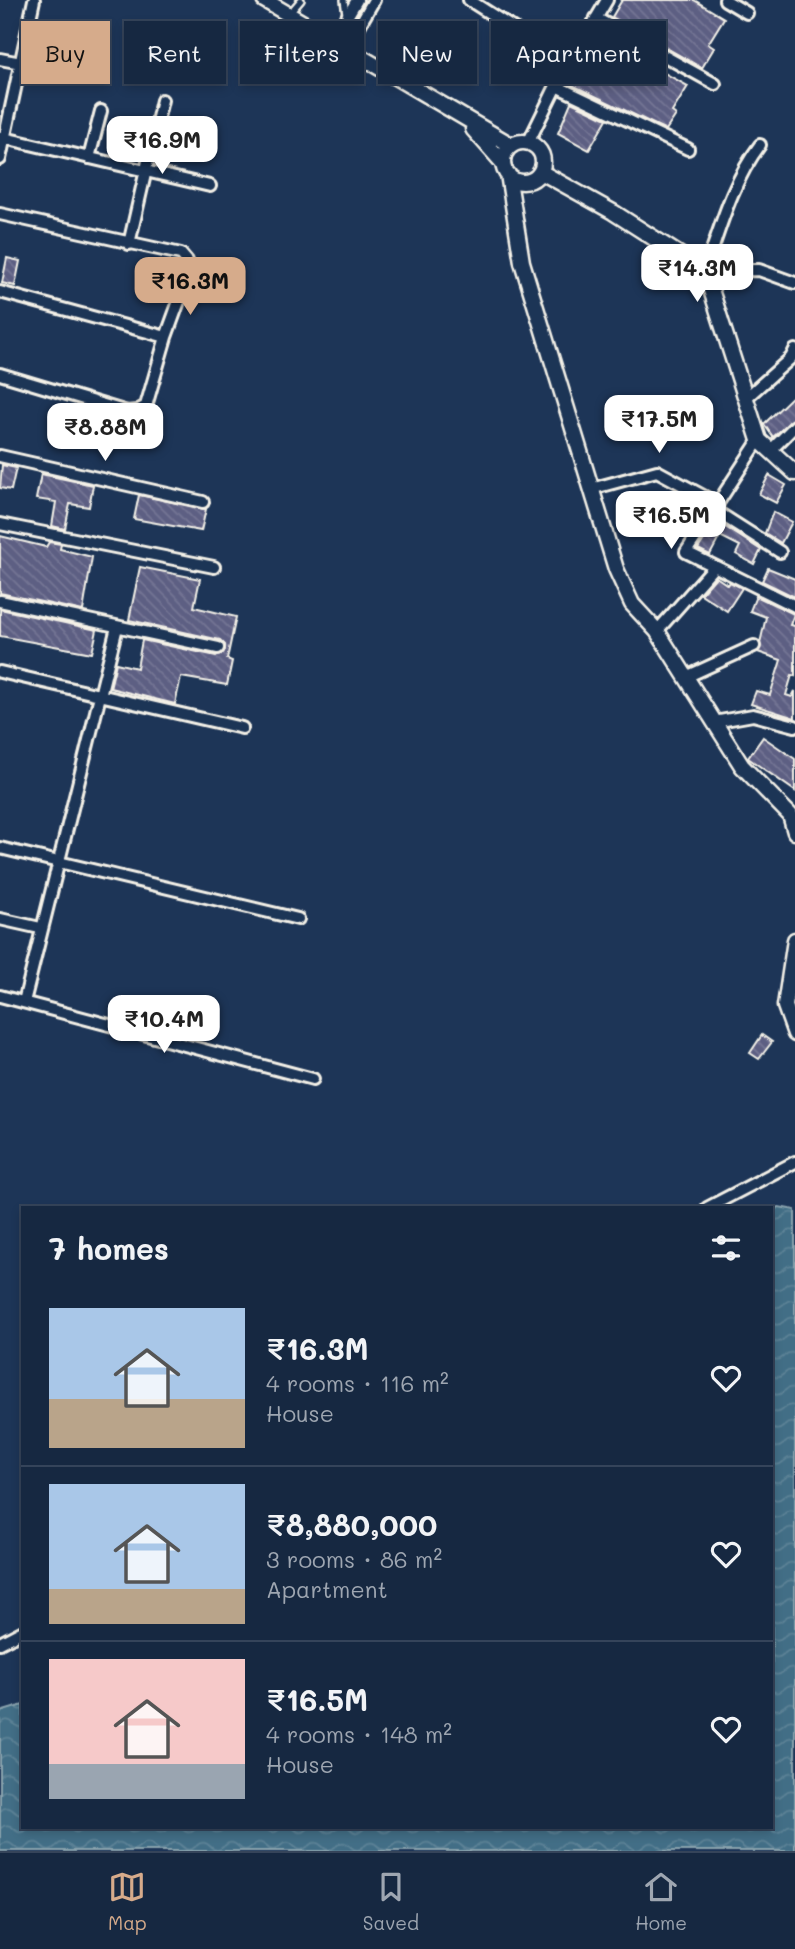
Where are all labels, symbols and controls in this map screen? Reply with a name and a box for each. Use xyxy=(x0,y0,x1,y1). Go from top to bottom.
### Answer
chip: Buy xyxy=(21,21,110,84)
chip: Rent xyxy=(124,21,226,84)
chip: Filters xyxy=(240,21,364,84)
chip: New xyxy=(378,21,477,84)
chip: Apartment xyxy=(491,21,666,84)
pin: ₹16.9M xyxy=(105,116,219,176)
text: ₹16.9M xyxy=(123,124,201,154)
pin: ₹14.3M xyxy=(640,244,754,304)
text: ₹14.3M xyxy=(657,252,737,282)
pin: ₹16.3M xyxy=(133,258,247,317)
text: ₹16.3M xyxy=(151,265,229,295)
pin: ₹17.5M xyxy=(602,396,716,455)
text: ₹17.5M xyxy=(620,403,698,433)
pin: ₹8.88M xyxy=(48,404,162,463)
text: ₹8.88M xyxy=(63,411,147,441)
pin: ₹16.5M xyxy=(614,491,728,551)
text: ₹16.5M xyxy=(632,499,710,529)
pin: ₹10.4M xyxy=(107,996,221,1055)
text: ₹10.4M xyxy=(124,1003,204,1033)
text: 7 homes xyxy=(49,1228,169,1268)
icon: filters xyxy=(707,1229,745,1267)
text: ₹16.3M xyxy=(266,1328,369,1368)
icon: home xyxy=(105,1336,189,1420)
icon: heart xyxy=(707,1359,745,1397)
text: 4 rooms · 116 m² xyxy=(266,1368,449,1398)
text: House xyxy=(266,1398,334,1428)
text: ₹8,880,000 xyxy=(266,1504,437,1544)
icon: home xyxy=(105,1512,189,1596)
icon: heart xyxy=(707,1535,745,1573)
text: 3 rooms · 86 m² xyxy=(266,1544,442,1574)
text: Apartment xyxy=(266,1574,388,1604)
text: ₹16.5M xyxy=(266,1679,368,1719)
icon: home xyxy=(105,1687,189,1771)
icon: heart xyxy=(707,1710,745,1748)
text: 4 rooms · 148 m² xyxy=(266,1719,452,1749)
text: House xyxy=(266,1749,334,1779)
tab: Map xyxy=(108,1868,147,1935)
tab: Saved xyxy=(363,1868,419,1935)
tab: Home xyxy=(635,1868,687,1935)

